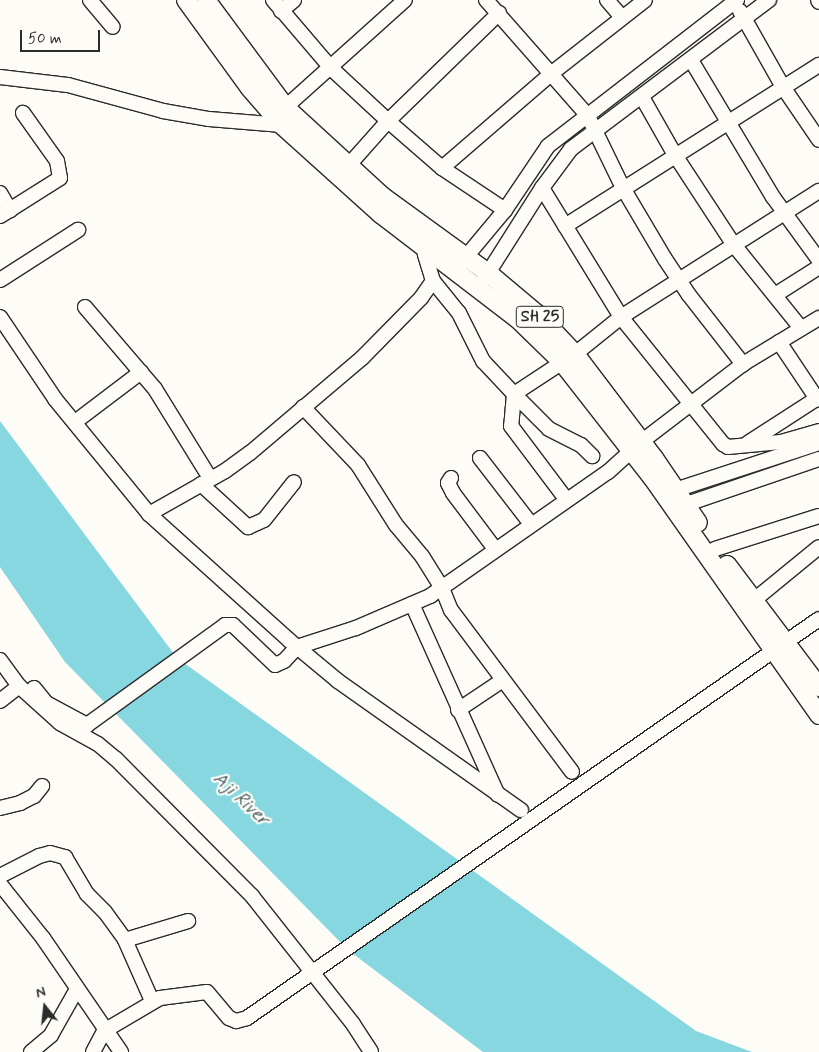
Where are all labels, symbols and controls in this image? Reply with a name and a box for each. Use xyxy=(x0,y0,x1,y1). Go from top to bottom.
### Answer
scale bar xyxy=(22,20,102,52)
text: 50 m xyxy=(28,29,62,49)
road number: SH 25 xyxy=(515,304,565,330)
water label: Aji River xyxy=(207,767,275,831)
north arrow xyxy=(20,982,70,1032)
text: N xyxy=(34,983,48,1003)

